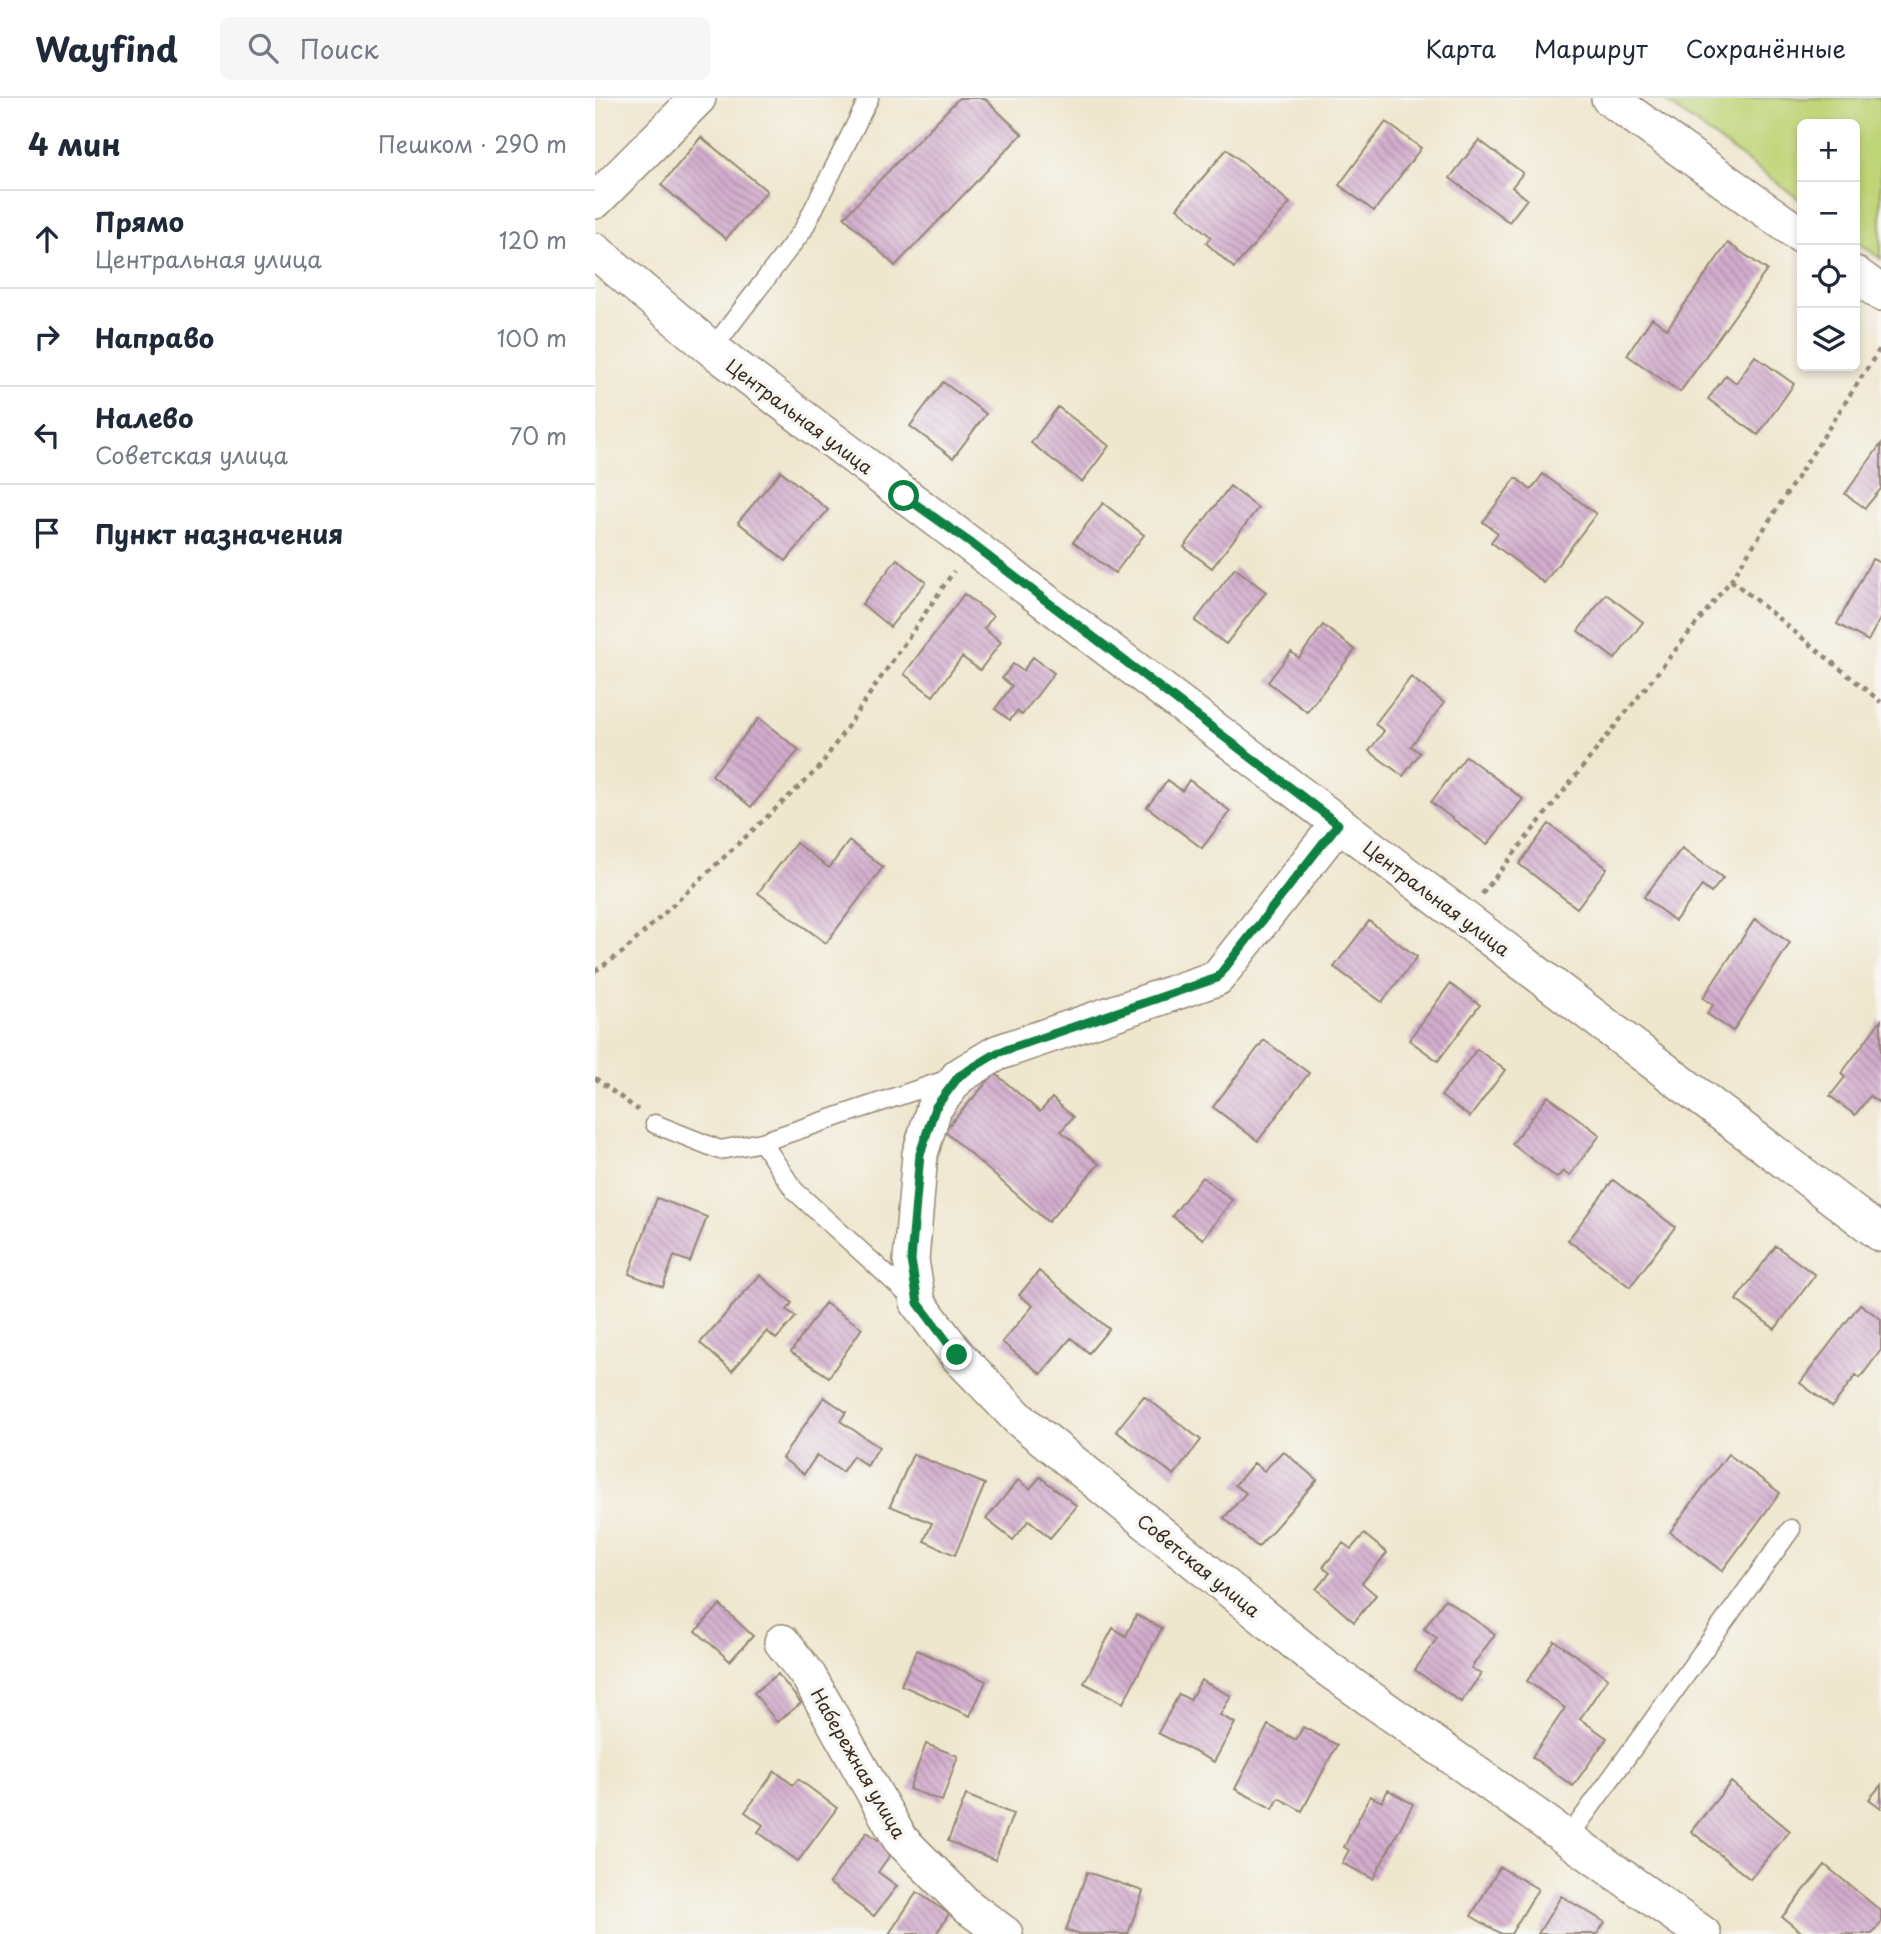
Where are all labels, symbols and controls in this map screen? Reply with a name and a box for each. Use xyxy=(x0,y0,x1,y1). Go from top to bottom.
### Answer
search box xyxy=(220,17,710,80)
text: Wayfind xyxy=(35,23,178,73)
icon: search xyxy=(244,29,282,67)
text: Поиск xyxy=(300,29,379,68)
text: Карта xyxy=(1425,30,1496,66)
text: Маршрут xyxy=(1534,30,1648,66)
text: Сохранённые xyxy=(1686,30,1846,66)
map controls xyxy=(1797,119,1860,371)
button: + xyxy=(1797,119,1860,182)
text: 4 мин xyxy=(28,121,121,166)
text: Пешком · 290 m xyxy=(378,126,567,161)
button: − xyxy=(1797,182,1860,245)
text: Прямо xyxy=(95,202,184,241)
icon: ahead xyxy=(28,220,66,258)
text: 120 m xyxy=(499,222,567,257)
text: Центральная улица xyxy=(95,241,322,276)
button: locate xyxy=(1797,245,1860,308)
button: layers xyxy=(1797,308,1860,371)
icon: right xyxy=(28,318,66,356)
text: Направо xyxy=(95,318,214,357)
text: 100 m xyxy=(497,320,567,355)
street label: Центральная улица xyxy=(721,352,880,481)
text: Налево xyxy=(95,398,193,437)
icon: left xyxy=(28,416,66,454)
text: 70 m xyxy=(509,418,567,453)
text: Советская улица xyxy=(95,437,288,472)
route start xyxy=(888,480,919,511)
icon: arrive xyxy=(28,514,66,552)
text: Пункт назначения xyxy=(95,514,343,553)
street label: Центральная улица xyxy=(1358,834,1517,963)
route end xyxy=(941,1339,972,1370)
street label: Советская улица xyxy=(1132,1507,1267,1623)
street label: Набережная улица xyxy=(805,1683,913,1844)

